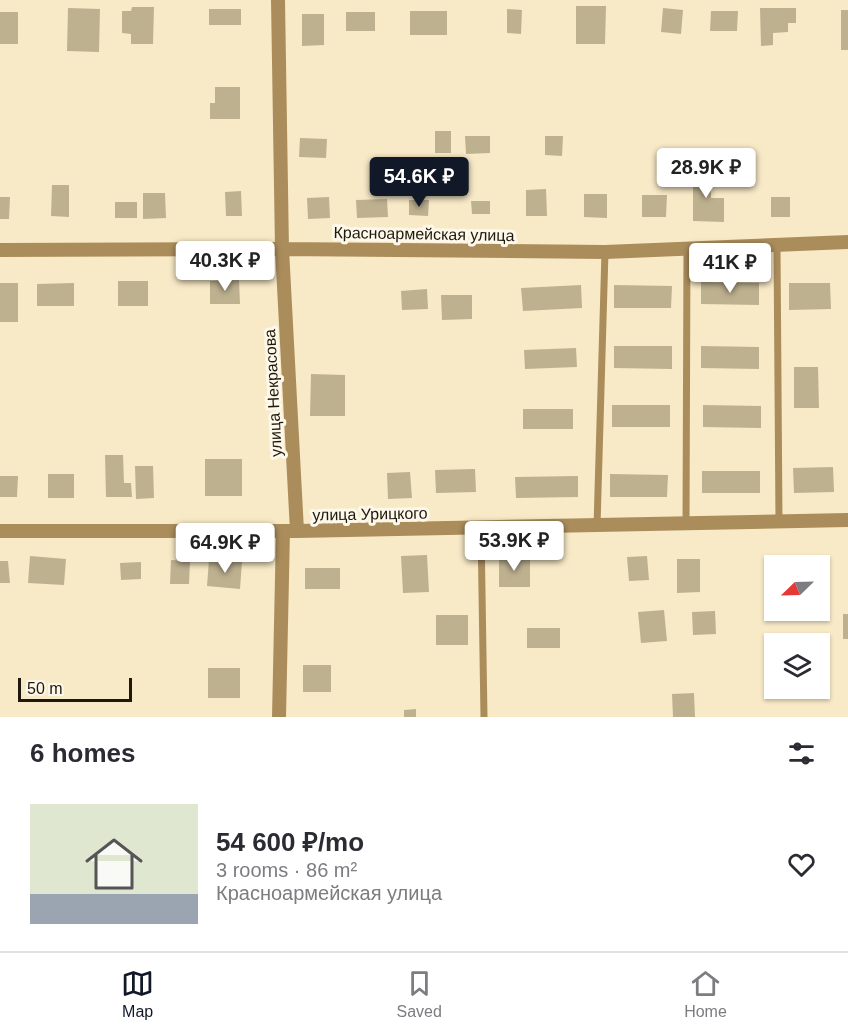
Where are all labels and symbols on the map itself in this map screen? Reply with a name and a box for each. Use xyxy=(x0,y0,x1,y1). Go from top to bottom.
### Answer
pin: 28.9K ₽ xyxy=(651,148,761,199)
pin: 54.6K ₽ xyxy=(364,157,474,208)
street label: Красноармейская улица xyxy=(333,224,515,244)
pin: 40.3K ₽ xyxy=(170,241,280,292)
pin: 41K ₽ xyxy=(688,243,772,294)
street label: улица Некрасова xyxy=(261,329,285,457)
street label: улица Урицкого xyxy=(312,504,428,524)
pin: 53.9K ₽ xyxy=(459,521,569,572)
pin: 64.9K ₽ xyxy=(170,523,280,574)
north arrow xyxy=(764,555,830,621)
scale bar xyxy=(18,675,132,702)

